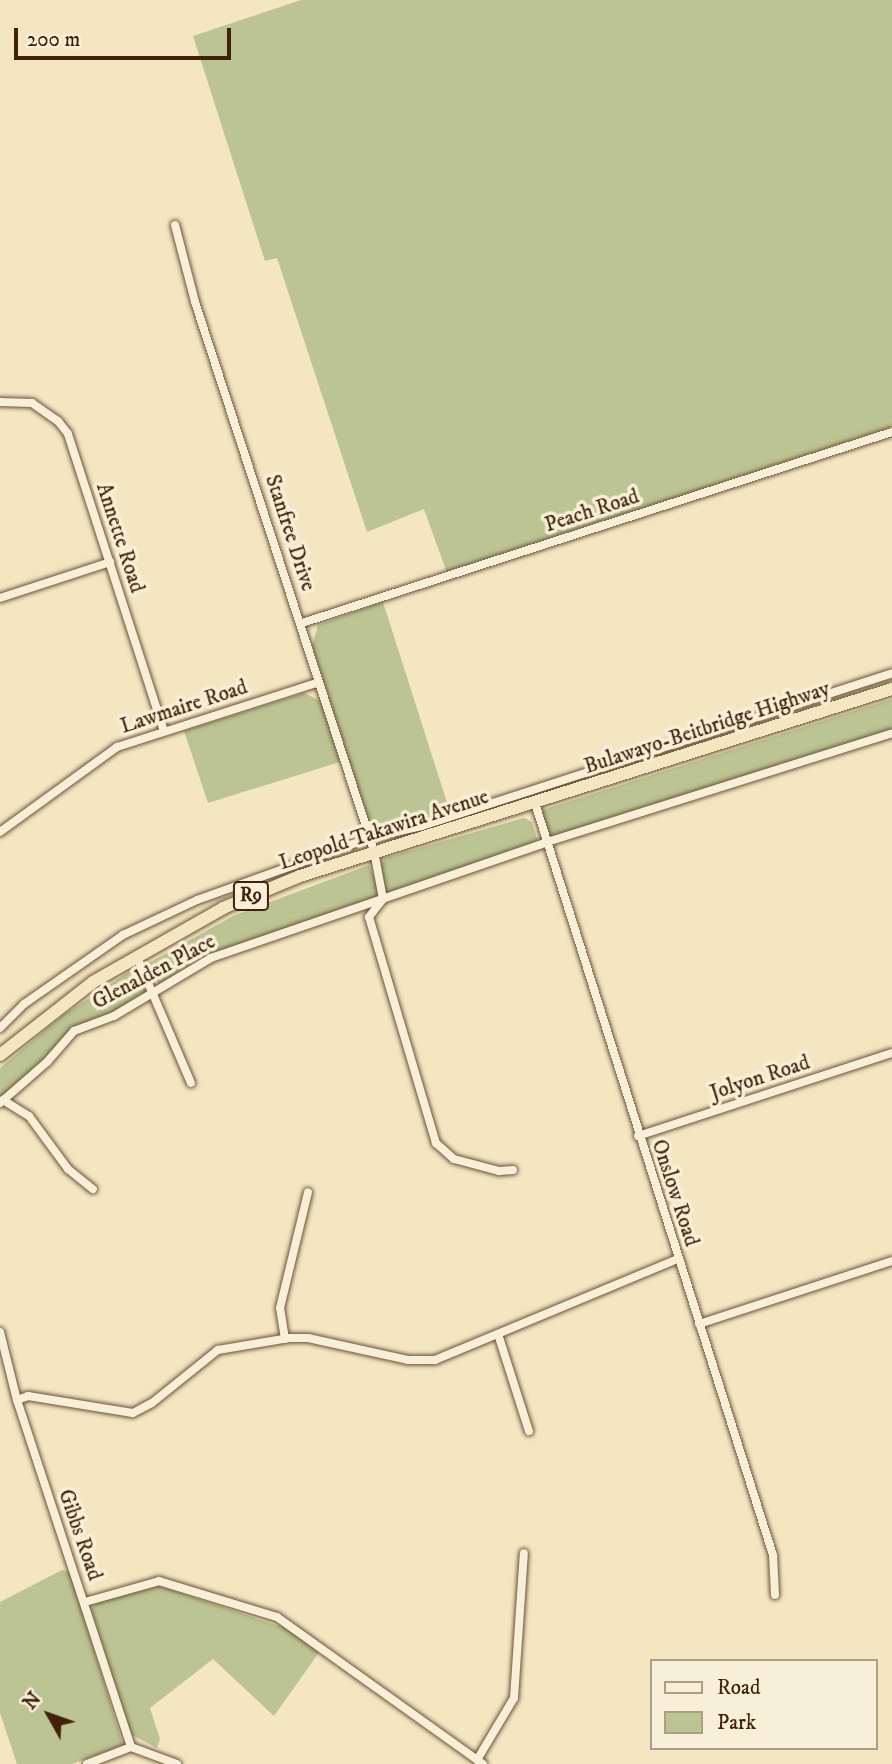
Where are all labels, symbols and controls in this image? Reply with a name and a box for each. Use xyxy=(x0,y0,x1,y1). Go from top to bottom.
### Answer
scale bar xyxy=(18,14,234,58)
text: 200 m xyxy=(27,27,80,53)
street label: Stanfree Drive xyxy=(259,472,321,594)
street label: Annette Road xyxy=(90,480,150,596)
street label: Peach Road xyxy=(542,484,642,538)
street label: Lawmaire Road xyxy=(117,675,251,739)
street label: Bulawayo-Beitbridge Highway xyxy=(581,676,833,780)
street label: Leopold Takawira Avenue xyxy=(276,784,492,876)
road number: R9 xyxy=(232,880,270,912)
street label: Glenalden Place xyxy=(88,929,220,1015)
street label: Jolyon Road xyxy=(707,1050,813,1106)
street label: Onslow Road xyxy=(646,1136,704,1250)
street label: Gibbs Road xyxy=(53,1486,107,1584)
legend xyxy=(650,1659,878,1750)
text: Road xyxy=(717,1675,761,1701)
north arrow xyxy=(14,1680,84,1750)
text: N xyxy=(19,1688,46,1715)
text: Park xyxy=(717,1710,756,1736)

